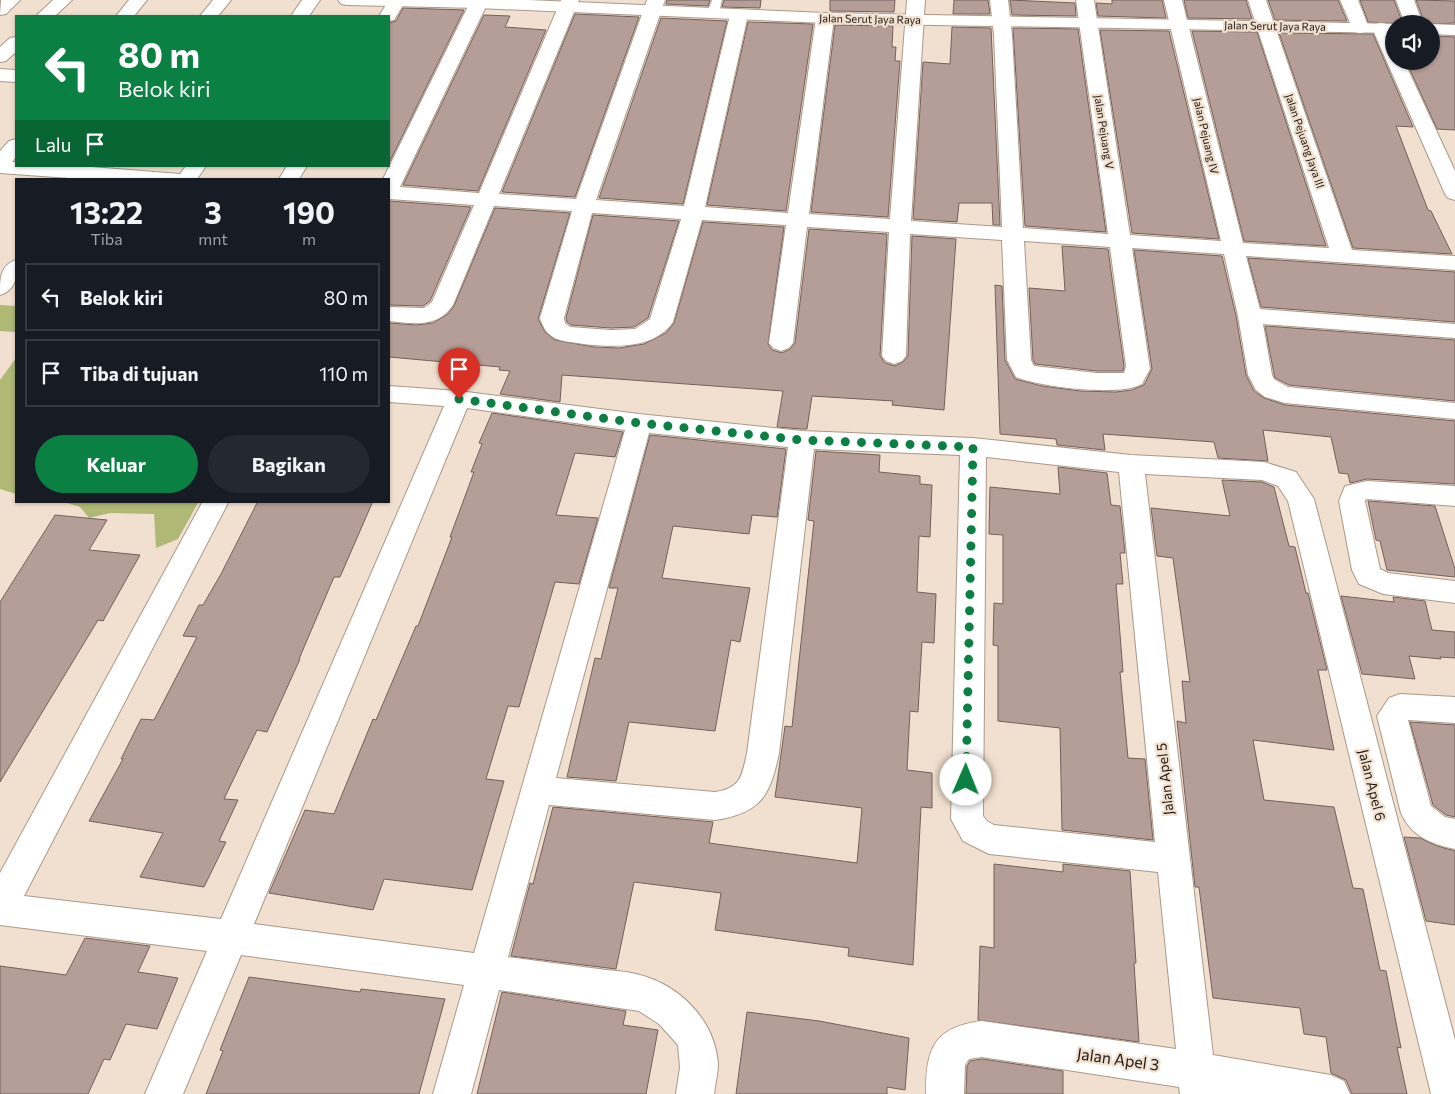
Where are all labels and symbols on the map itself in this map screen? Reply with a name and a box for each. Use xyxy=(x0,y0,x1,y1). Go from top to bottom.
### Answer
street label: Jalan Serut Jaya Raya xyxy=(819,11,921,27)
street label: Jalan Serut Jaya Raya xyxy=(1224,18,1326,34)
street label: Jalan Pejuang Jaya III xyxy=(1282,92,1328,190)
street label: Jalan Pejuang V xyxy=(1091,94,1117,171)
street label: Jalan Pejuang IV xyxy=(1190,96,1222,176)
pin xyxy=(438,348,480,399)
street label: Jalan Apel 5 xyxy=(1152,742,1177,816)
street label: Jalan Apel 6 xyxy=(1355,747,1390,822)
position arrow xyxy=(939,753,991,805)
street label: Jalan Apel 3 xyxy=(1076,1043,1160,1074)

